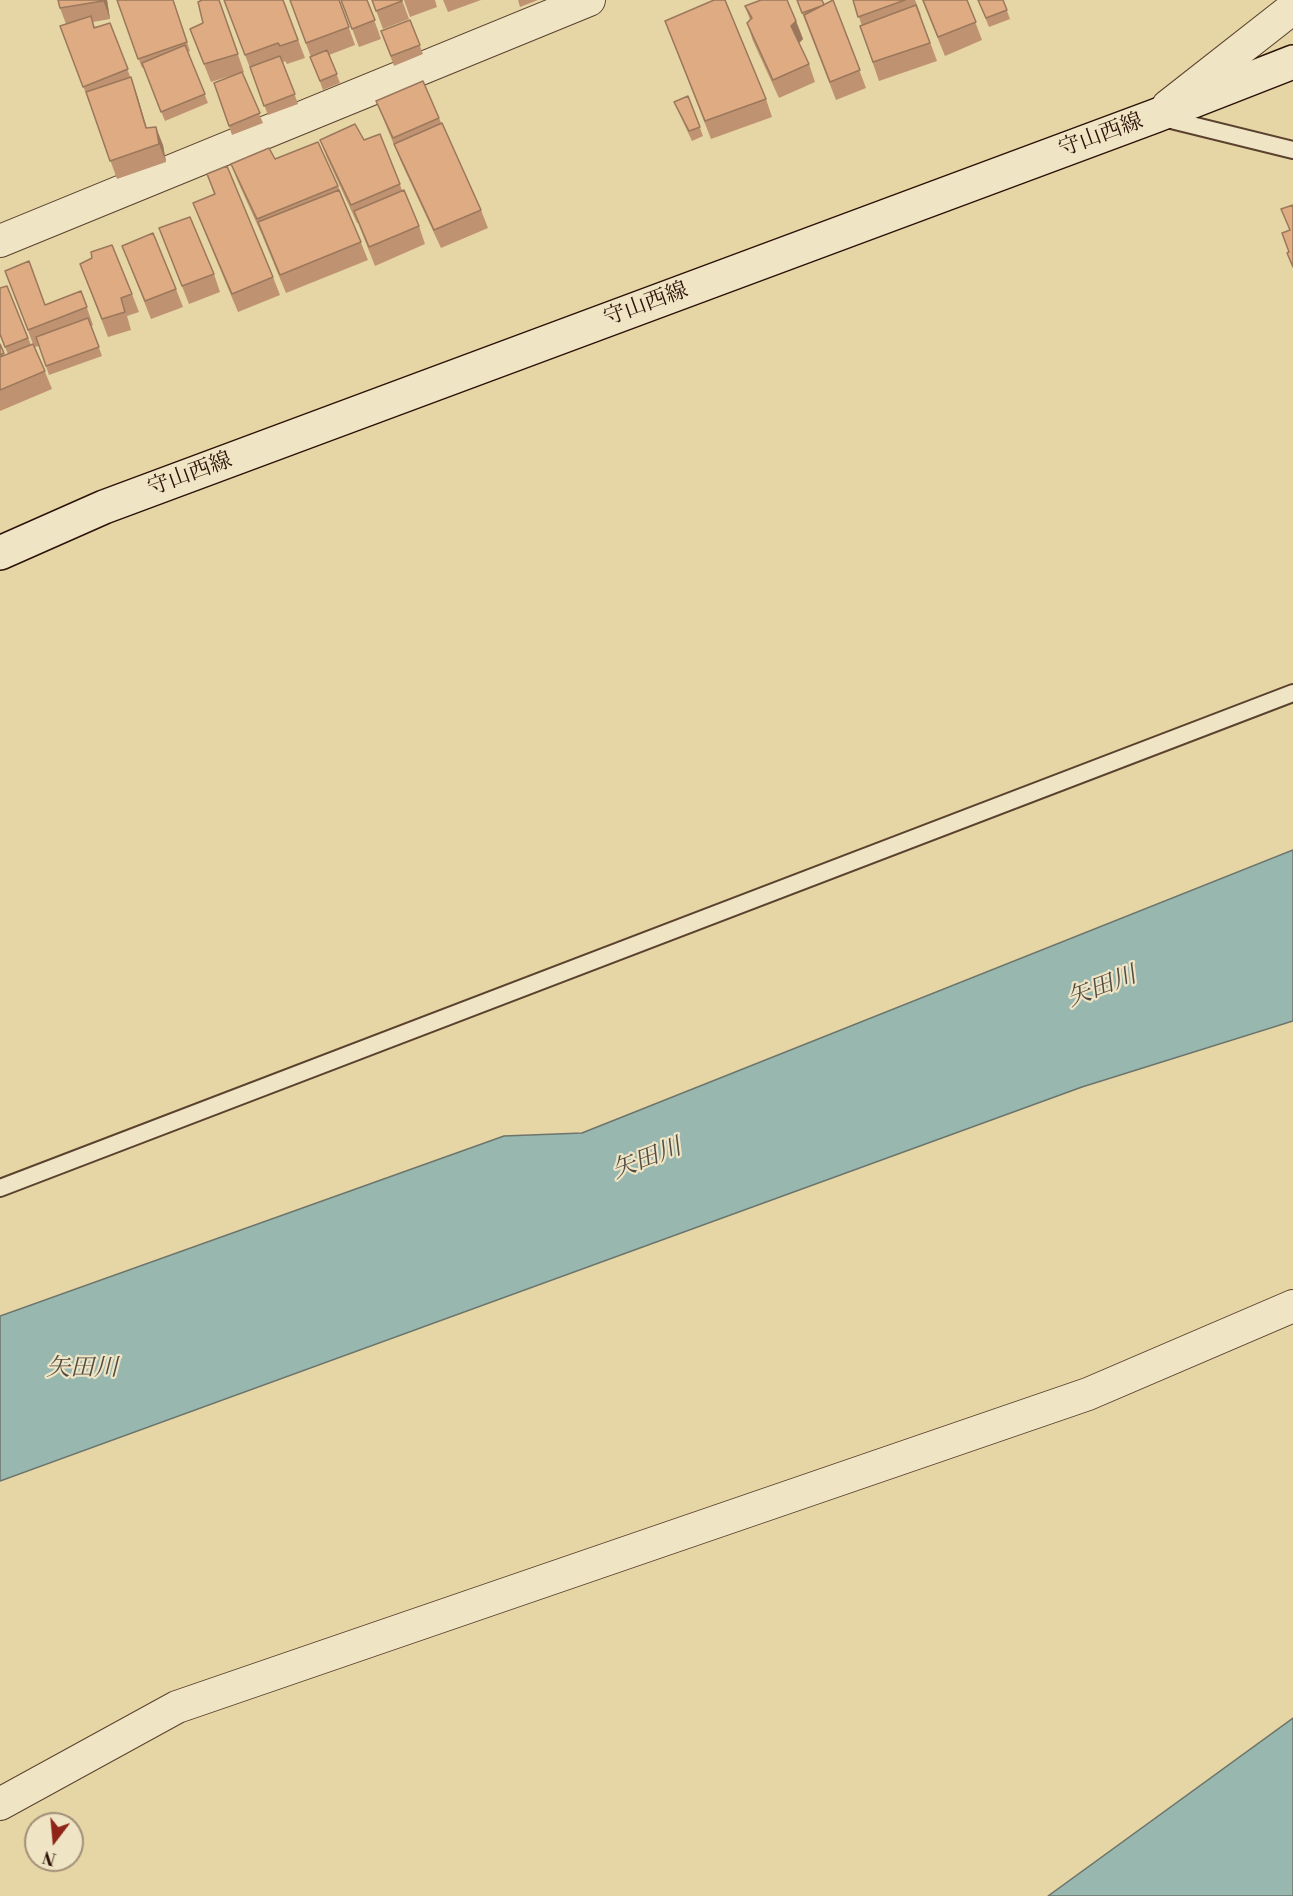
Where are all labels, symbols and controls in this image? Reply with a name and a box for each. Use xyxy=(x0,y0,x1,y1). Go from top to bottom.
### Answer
street label: 守山西線 xyxy=(1055,109,1147,163)
street label: 守山西線 xyxy=(600,278,692,332)
street label: 守山西線 xyxy=(144,448,236,502)
water label: 矢田川 xyxy=(1063,962,1141,1014)
water label: 矢田川 xyxy=(608,1134,686,1186)
water label: 矢田川 xyxy=(46,1355,118,1383)
north arrow xyxy=(24,1812,84,1872)
text: N xyxy=(41,1846,58,1869)

